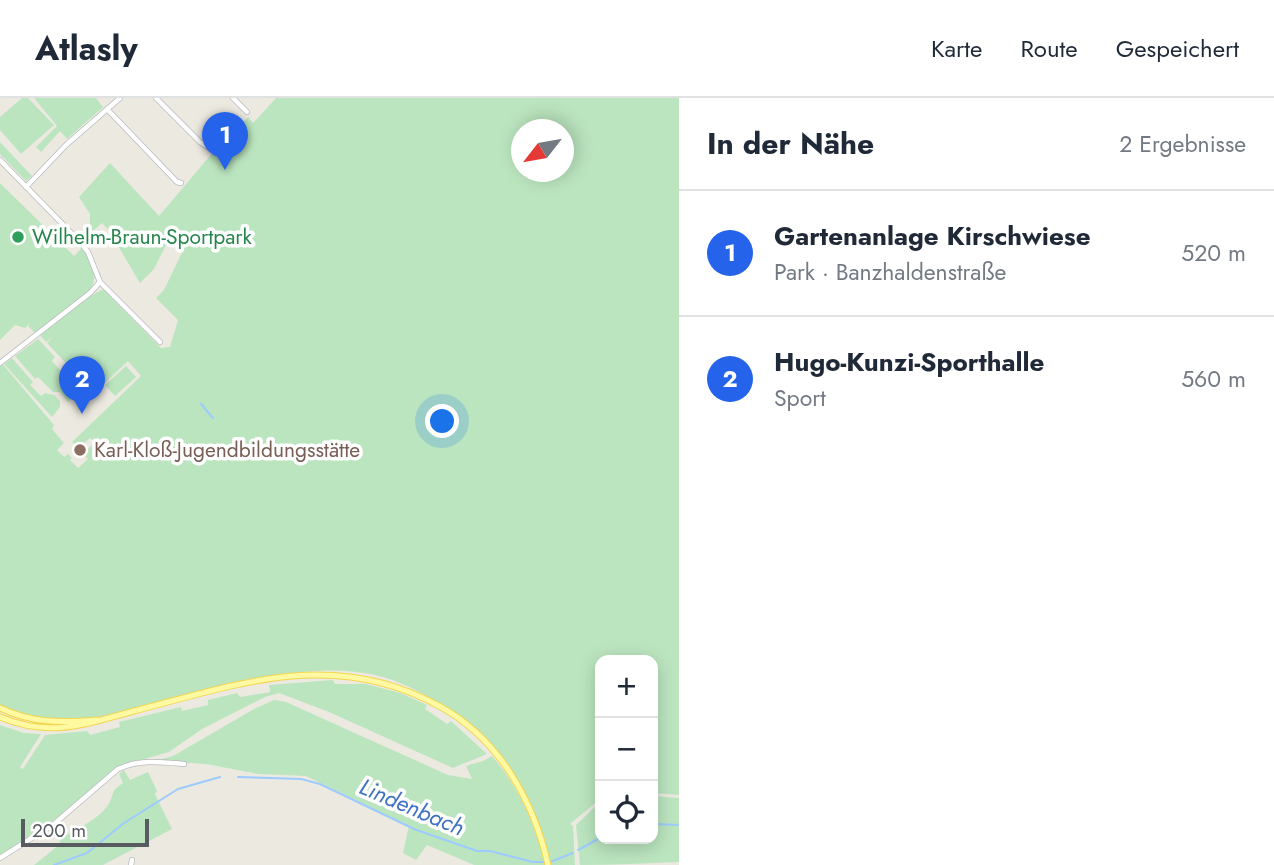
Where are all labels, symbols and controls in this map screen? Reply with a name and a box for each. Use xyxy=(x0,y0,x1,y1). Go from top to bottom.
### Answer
text: Atlasly xyxy=(35,25,138,72)
text: Karte xyxy=(931,31,982,66)
text: Route xyxy=(1020,31,1078,66)
text: Gespeichert xyxy=(1116,31,1239,66)
pin: 1 xyxy=(202,112,248,170)
north arrow xyxy=(511,119,574,182)
text: In der Nähe xyxy=(707,122,874,165)
text: 2 Ergebnisse xyxy=(1119,127,1246,161)
text: Gartenanlage Kirschwiese xyxy=(774,217,1091,255)
place label: Wilhelm-Braun-Sportpark xyxy=(32,222,252,252)
marker: Wilhelm-Braun-Sportpark xyxy=(10,229,26,245)
text: 1 xyxy=(724,236,736,270)
text: 520 m xyxy=(1181,236,1246,270)
text: Park · Banzhaldenstraße xyxy=(774,255,1006,289)
text: Hugo-Kunzi-Sporthalle xyxy=(774,343,1045,381)
pin: 2 xyxy=(59,356,105,414)
text: 2 xyxy=(722,362,738,396)
text: 560 m xyxy=(1181,362,1246,396)
text: Sport xyxy=(774,381,826,415)
your location xyxy=(425,404,459,438)
place label: Karl-Kloß-Jugendbildungsstätte xyxy=(94,435,360,465)
marker: Karl-Kloß-Jugendbildungsstätte xyxy=(72,442,88,458)
map controls xyxy=(595,655,658,844)
button: + xyxy=(595,655,658,718)
button: − xyxy=(595,718,658,781)
water label: Lindenbach xyxy=(354,770,470,844)
button: locate xyxy=(595,781,658,844)
scale bar xyxy=(21,816,149,848)
text: 200 m xyxy=(32,817,86,844)

